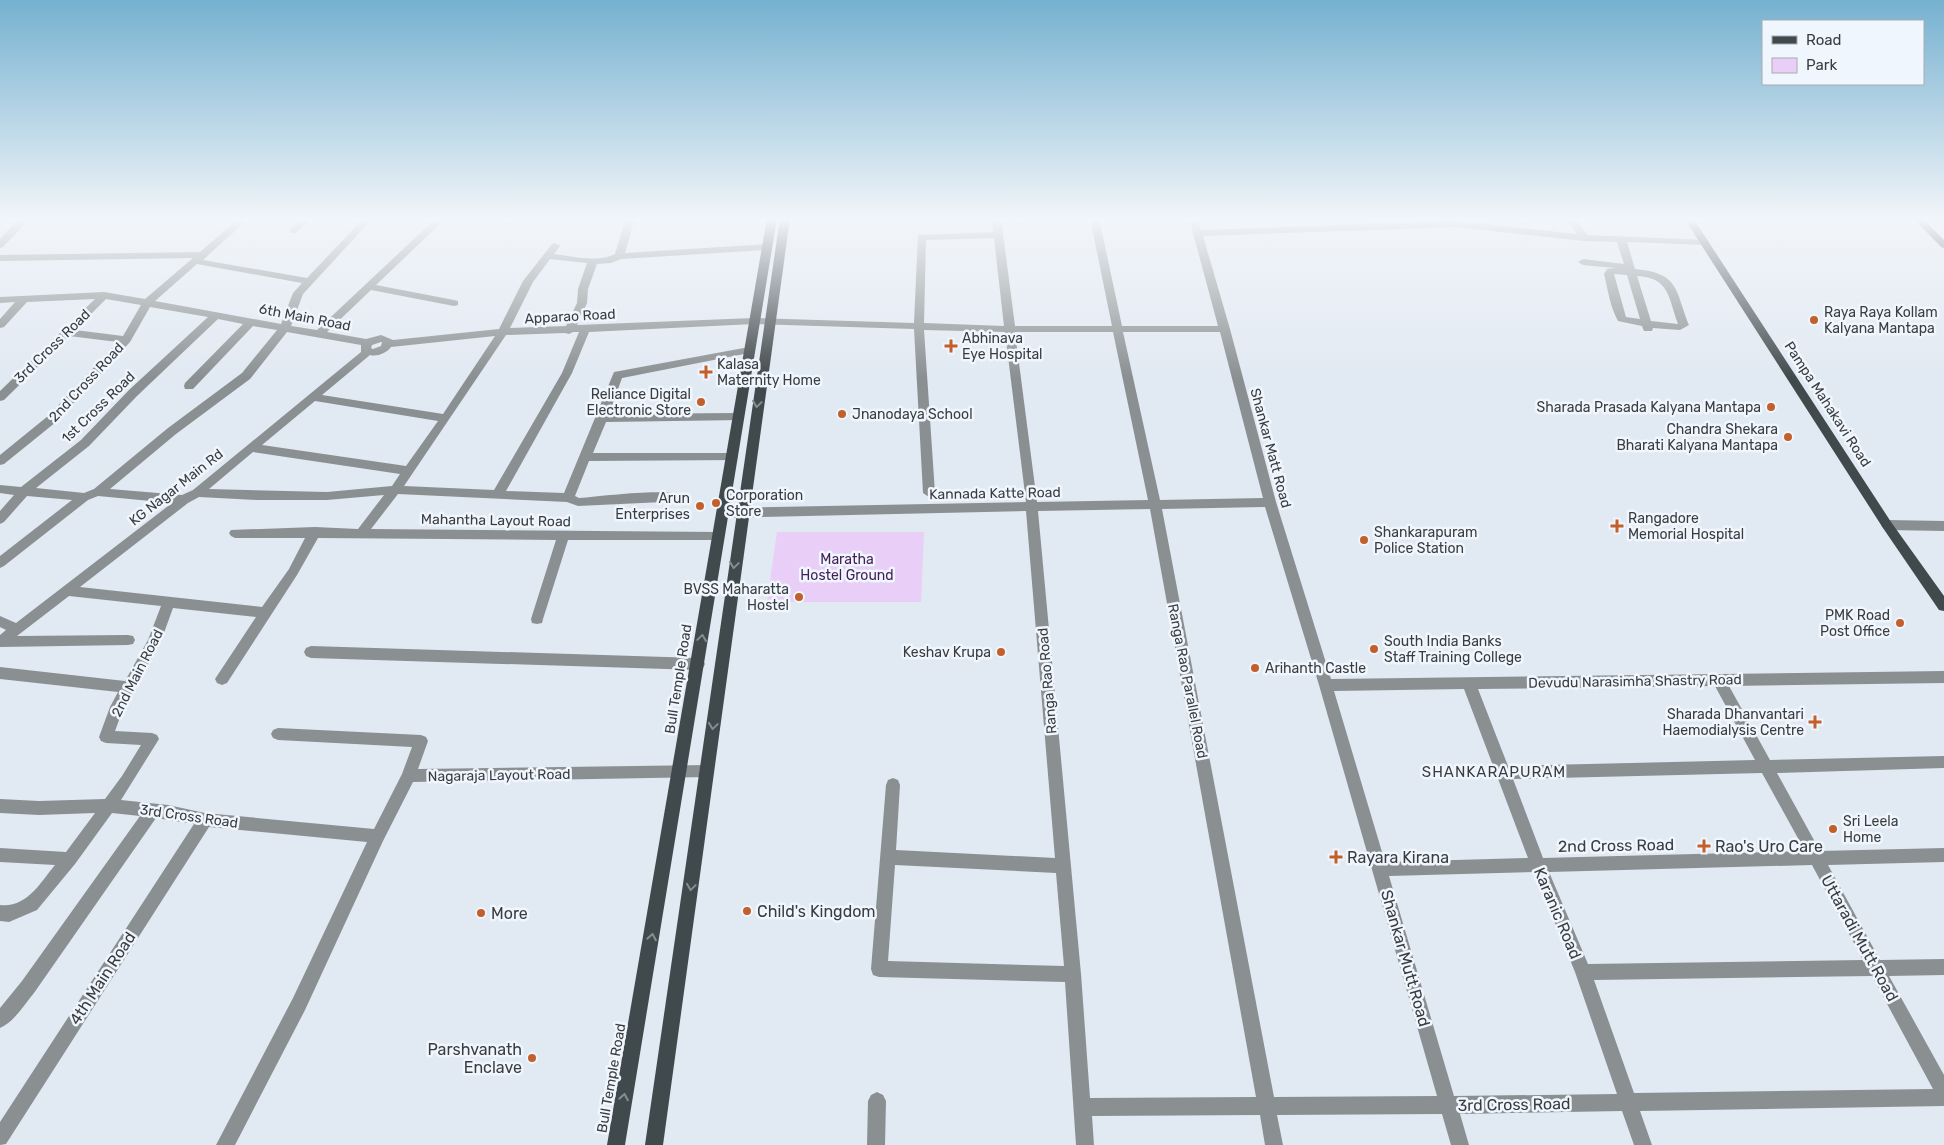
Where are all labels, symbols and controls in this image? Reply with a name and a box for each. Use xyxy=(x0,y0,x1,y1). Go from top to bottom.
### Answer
legend xyxy=(1762,20,1924,85)
text: Road xyxy=(1806,31,1842,49)
text: Park xyxy=(1806,56,1837,74)
street label: 6th Main Road xyxy=(258,300,352,335)
place label: Raya Raya Kollam Kalyana Mantapa xyxy=(1824,304,1938,337)
street label: 3rd Cross Road xyxy=(11,306,94,387)
street label: Apparao Road xyxy=(524,306,616,327)
marker: Raya Raya Kollam Kalyana Mantapa xyxy=(1808,314,1820,326)
place label: Abhinava Eye Hospital xyxy=(962,330,1043,363)
street label: Pampa Mahakavi Road xyxy=(1781,338,1874,470)
street label: 2nd Cross Road xyxy=(45,339,127,425)
marker: Abhinava Eye Hospital xyxy=(944,339,958,353)
place label: Kalasa Maternity Home xyxy=(717,356,821,389)
marker: Kalasa Maternity Home xyxy=(699,365,713,379)
street label: 1st Cross Road xyxy=(58,368,139,447)
place label: Reliance Digital Electronic Store xyxy=(587,386,691,419)
street label: Shankar Matt Road xyxy=(1246,387,1295,510)
marker: Reliance Digital Electronic Store xyxy=(695,396,707,408)
place label: Sharada Prasada Kalyana Mantapa xyxy=(1537,399,1761,416)
one-way arrow xyxy=(752,401,763,409)
marker: Sharada Prasada Kalyana Mantapa xyxy=(1765,401,1777,413)
place label: Jnanodaya School xyxy=(852,406,973,423)
marker: Jnanodaya School xyxy=(836,408,848,420)
place label: Chandra Shekara Bharati Kalyana Mantapa xyxy=(1616,421,1778,454)
marker: Chandra Shekara Bharati Kalyana Mantapa xyxy=(1782,431,1794,443)
street label: KG Nagar Main Rd xyxy=(126,445,227,529)
street label: Kannada Katte Road xyxy=(929,484,1061,503)
place label: Corporation Store xyxy=(726,487,803,520)
place label: Arun Enterprises xyxy=(615,490,690,523)
marker: Corporation Store xyxy=(710,497,722,509)
marker: Arun Enterprises xyxy=(694,500,706,512)
place label: Rangadore Memorial Hospital xyxy=(1628,510,1744,543)
street label: Mahantha Layout Road xyxy=(421,511,571,530)
marker: Rangadore Memorial Hospital xyxy=(1610,519,1624,533)
place label: Shankarapuram Police Station xyxy=(1374,524,1477,557)
marker: Shankarapuram Police Station xyxy=(1358,534,1370,546)
park label: Maratha Hostel Ground xyxy=(800,551,894,584)
one-way arrow xyxy=(729,561,740,569)
place label: BVSS Maharatta Hostel xyxy=(684,581,789,614)
marker: BVSS Maharatta Hostel xyxy=(793,591,805,603)
street label: Ranga Rao Parallel Road xyxy=(1164,602,1211,760)
place label: PMK Road Post Office xyxy=(1820,607,1890,640)
marker: PMK Road Post Office xyxy=(1894,617,1906,629)
street label: Bull Temple Road xyxy=(661,623,696,735)
street label: 2nd Main Road xyxy=(108,627,167,720)
street label: Ranga Rao Road xyxy=(1034,627,1061,735)
place label: South India Banks Staff Training College xyxy=(1384,633,1522,666)
one-way arrow xyxy=(696,634,706,643)
marker: South India Banks Staff Training College xyxy=(1368,643,1380,655)
place label: Keshav Krupa xyxy=(903,644,991,661)
marker: Keshav Krupa xyxy=(995,646,1007,658)
place label: Arihanth Castle xyxy=(1265,660,1366,677)
marker: Arihanth Castle xyxy=(1249,662,1261,674)
street label: Devudu Narasimha Shastry Road xyxy=(1528,671,1742,692)
place label: Sharada Dhanvantari Haemodialysis Centre xyxy=(1662,706,1804,739)
marker: Sharada Dhanvantari Haemodialysis Centre xyxy=(1808,715,1822,729)
one-way arrow xyxy=(708,722,719,730)
district label: SHANKARAPURAM xyxy=(1422,763,1566,781)
street label: Nagaraja Layout Road xyxy=(427,766,571,785)
street label: 3rd Cross Road xyxy=(139,801,239,832)
place label: Sri Leela Home xyxy=(1843,813,1898,846)
marker: Sri Leela Home xyxy=(1827,823,1839,835)
street label: 2nd Cross Road xyxy=(1558,835,1674,856)
place label: Rao's Uro Care xyxy=(1715,837,1823,856)
marker: Rao's Uro Care xyxy=(1697,839,1711,853)
place label: Rayara Kirana xyxy=(1347,848,1449,867)
marker: Rayara Kirana xyxy=(1329,850,1343,864)
street label: Karanic Road xyxy=(1530,865,1585,962)
street label: Uttaradi Mutt Road xyxy=(1817,872,1902,1005)
one-way arrow xyxy=(687,883,697,892)
street label: Shankar Mutt Road xyxy=(1377,888,1434,1029)
place label: Child's Kingdom xyxy=(757,902,876,921)
place label: More xyxy=(491,904,528,923)
marker: Child's Kingdom xyxy=(741,905,753,917)
marker: More xyxy=(475,907,487,919)
street label: 4th Main Road xyxy=(65,928,139,1028)
one-way arrow xyxy=(646,932,656,941)
street label: Bull Temple Road xyxy=(593,1022,629,1134)
place label: Parshvanath Enclave xyxy=(427,1040,522,1077)
marker: Parshvanath Enclave xyxy=(526,1052,538,1064)
one-way arrow xyxy=(619,1093,629,1101)
street label: 3rd Cross Road xyxy=(1457,1094,1571,1115)

